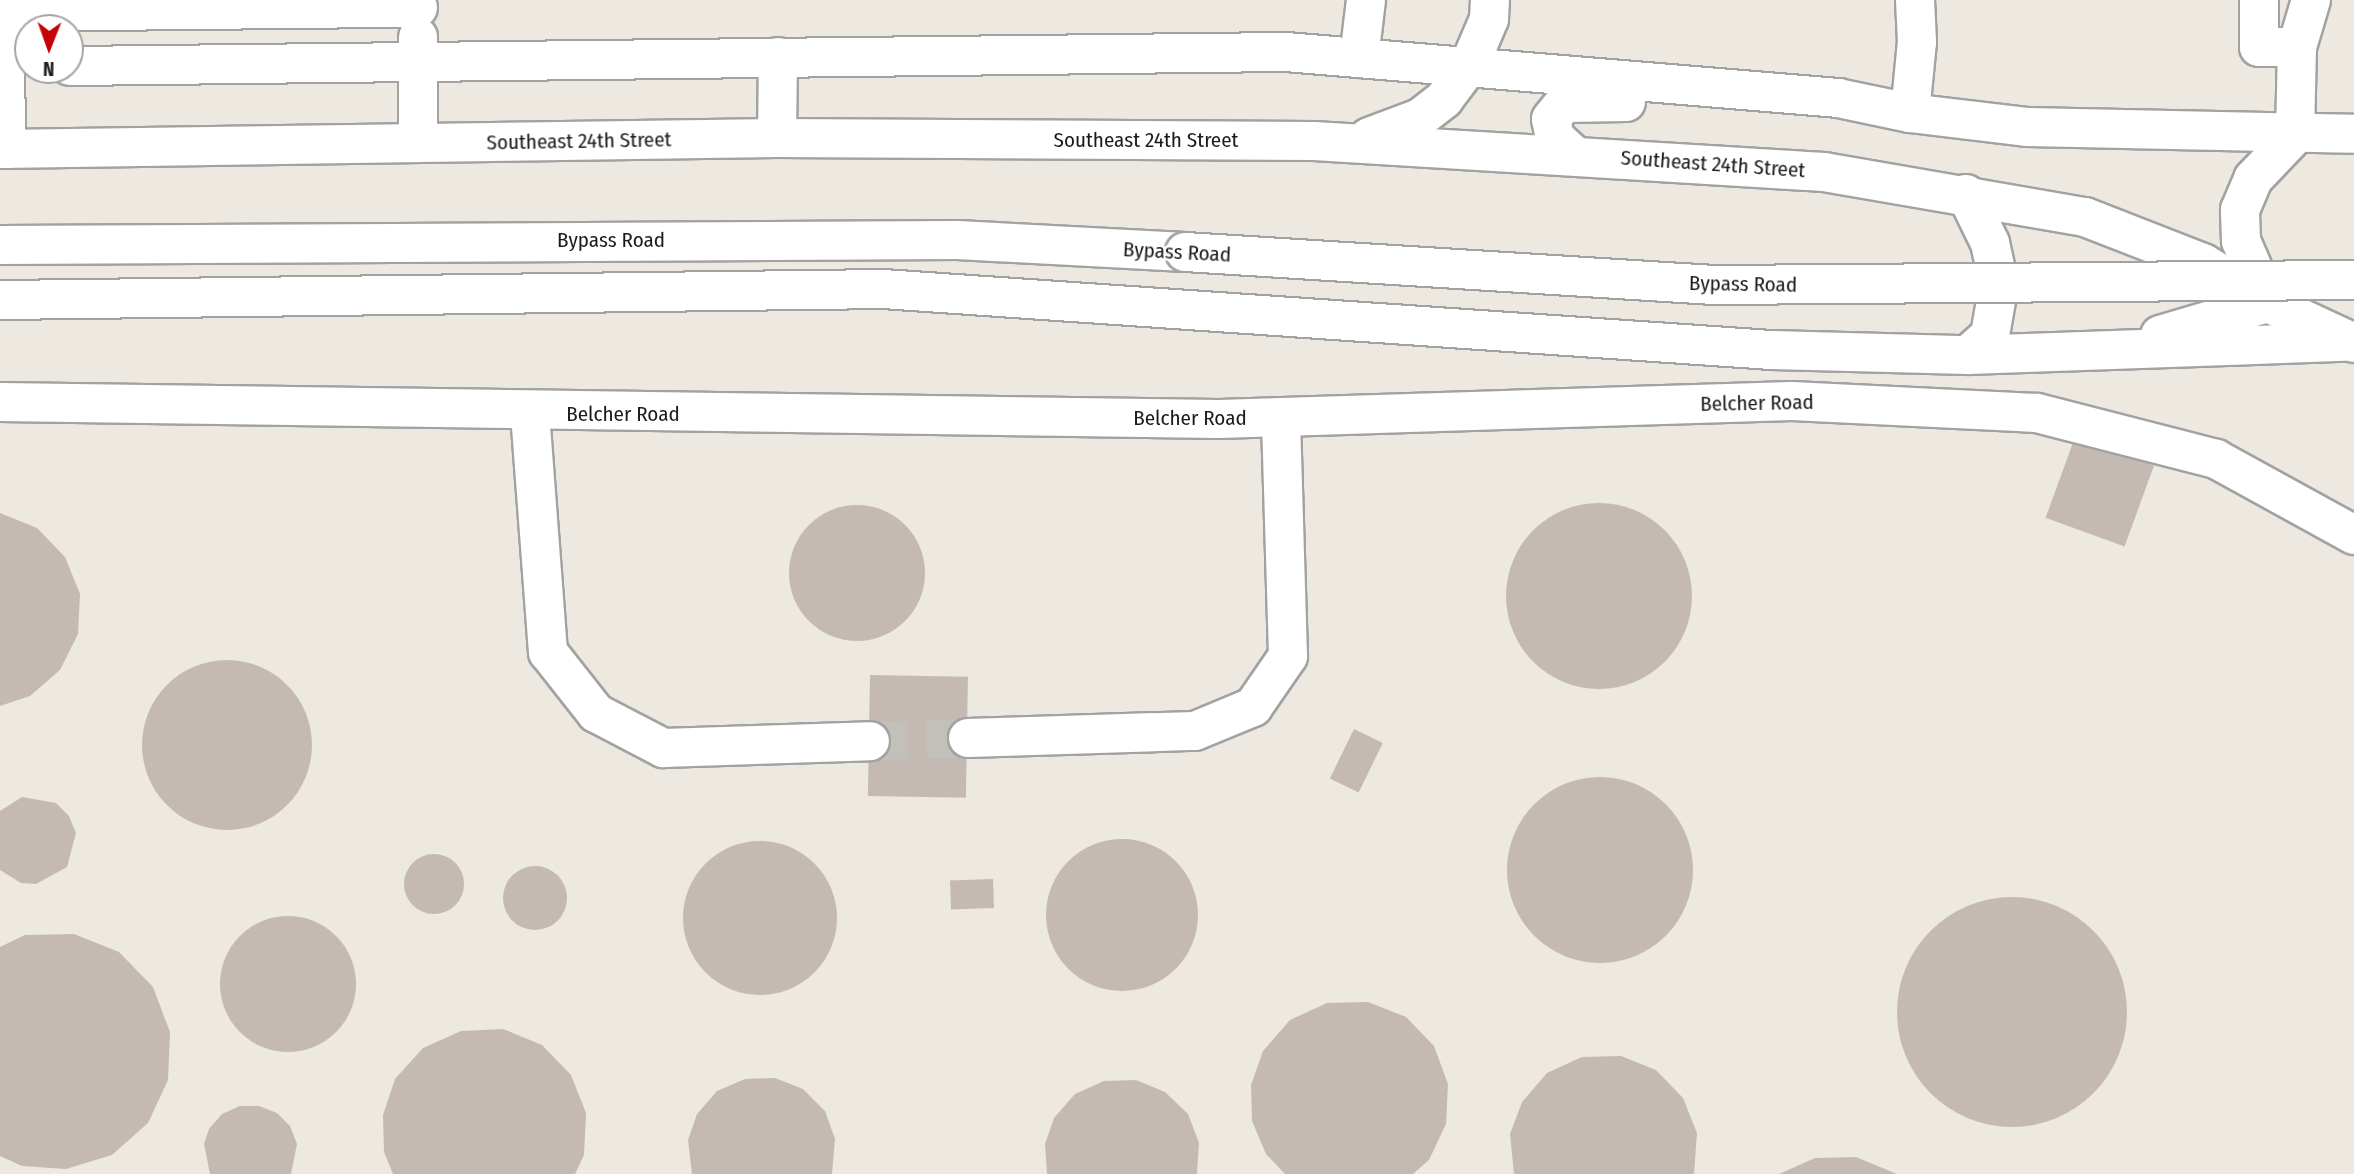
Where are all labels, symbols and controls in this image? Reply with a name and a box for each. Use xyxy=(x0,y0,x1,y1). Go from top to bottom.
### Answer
north arrow xyxy=(14,14,84,84)
text: N xyxy=(43,57,55,80)
street label: Southeast 24th Street xyxy=(486,127,672,155)
street label: Southeast 24th Street xyxy=(1054,127,1238,153)
street label: Southeast 24th Street xyxy=(1620,145,1806,183)
street label: Bypass Road xyxy=(557,227,665,253)
street label: Bypass Road xyxy=(1122,237,1232,267)
street label: Bypass Road xyxy=(1689,270,1797,298)
street label: Belcher Road xyxy=(1700,389,1814,417)
street label: Belcher Road xyxy=(566,401,680,427)
street label: Belcher Road xyxy=(1133,405,1247,431)

